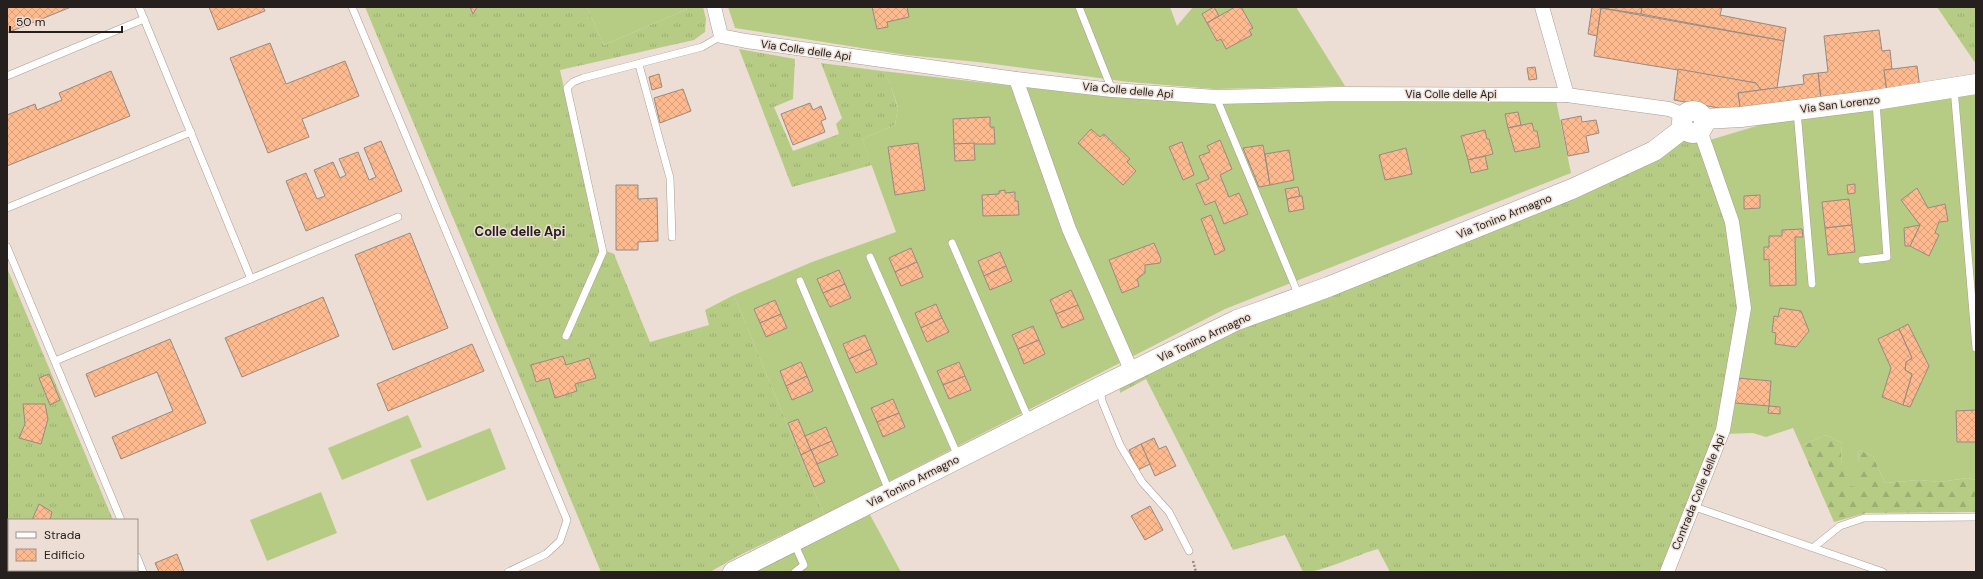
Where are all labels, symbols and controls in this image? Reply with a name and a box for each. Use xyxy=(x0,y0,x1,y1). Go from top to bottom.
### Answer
scale bar xyxy=(10,8,122,34)
text: 50 m xyxy=(16,14,45,30)
street label: Via Colle delle Api xyxy=(760,37,852,63)
street label: Via Colle delle Api xyxy=(1082,79,1174,101)
street label: Via Colle delle Api xyxy=(1405,87,1497,101)
street label: Via San Lorenzo xyxy=(1799,92,1881,116)
street label: Via Tonino Armagno xyxy=(1454,191,1554,241)
district label: Colle delle Api xyxy=(475,223,565,240)
street label: Via Tonino Armagno xyxy=(1155,309,1253,365)
street label: Contrada Colle delle Api xyxy=(1668,432,1728,552)
street label: Via Tonino Armagno xyxy=(865,452,961,510)
legend xyxy=(8,519,138,571)
text: Strada xyxy=(44,527,81,543)
text: Edificio xyxy=(44,547,85,563)

